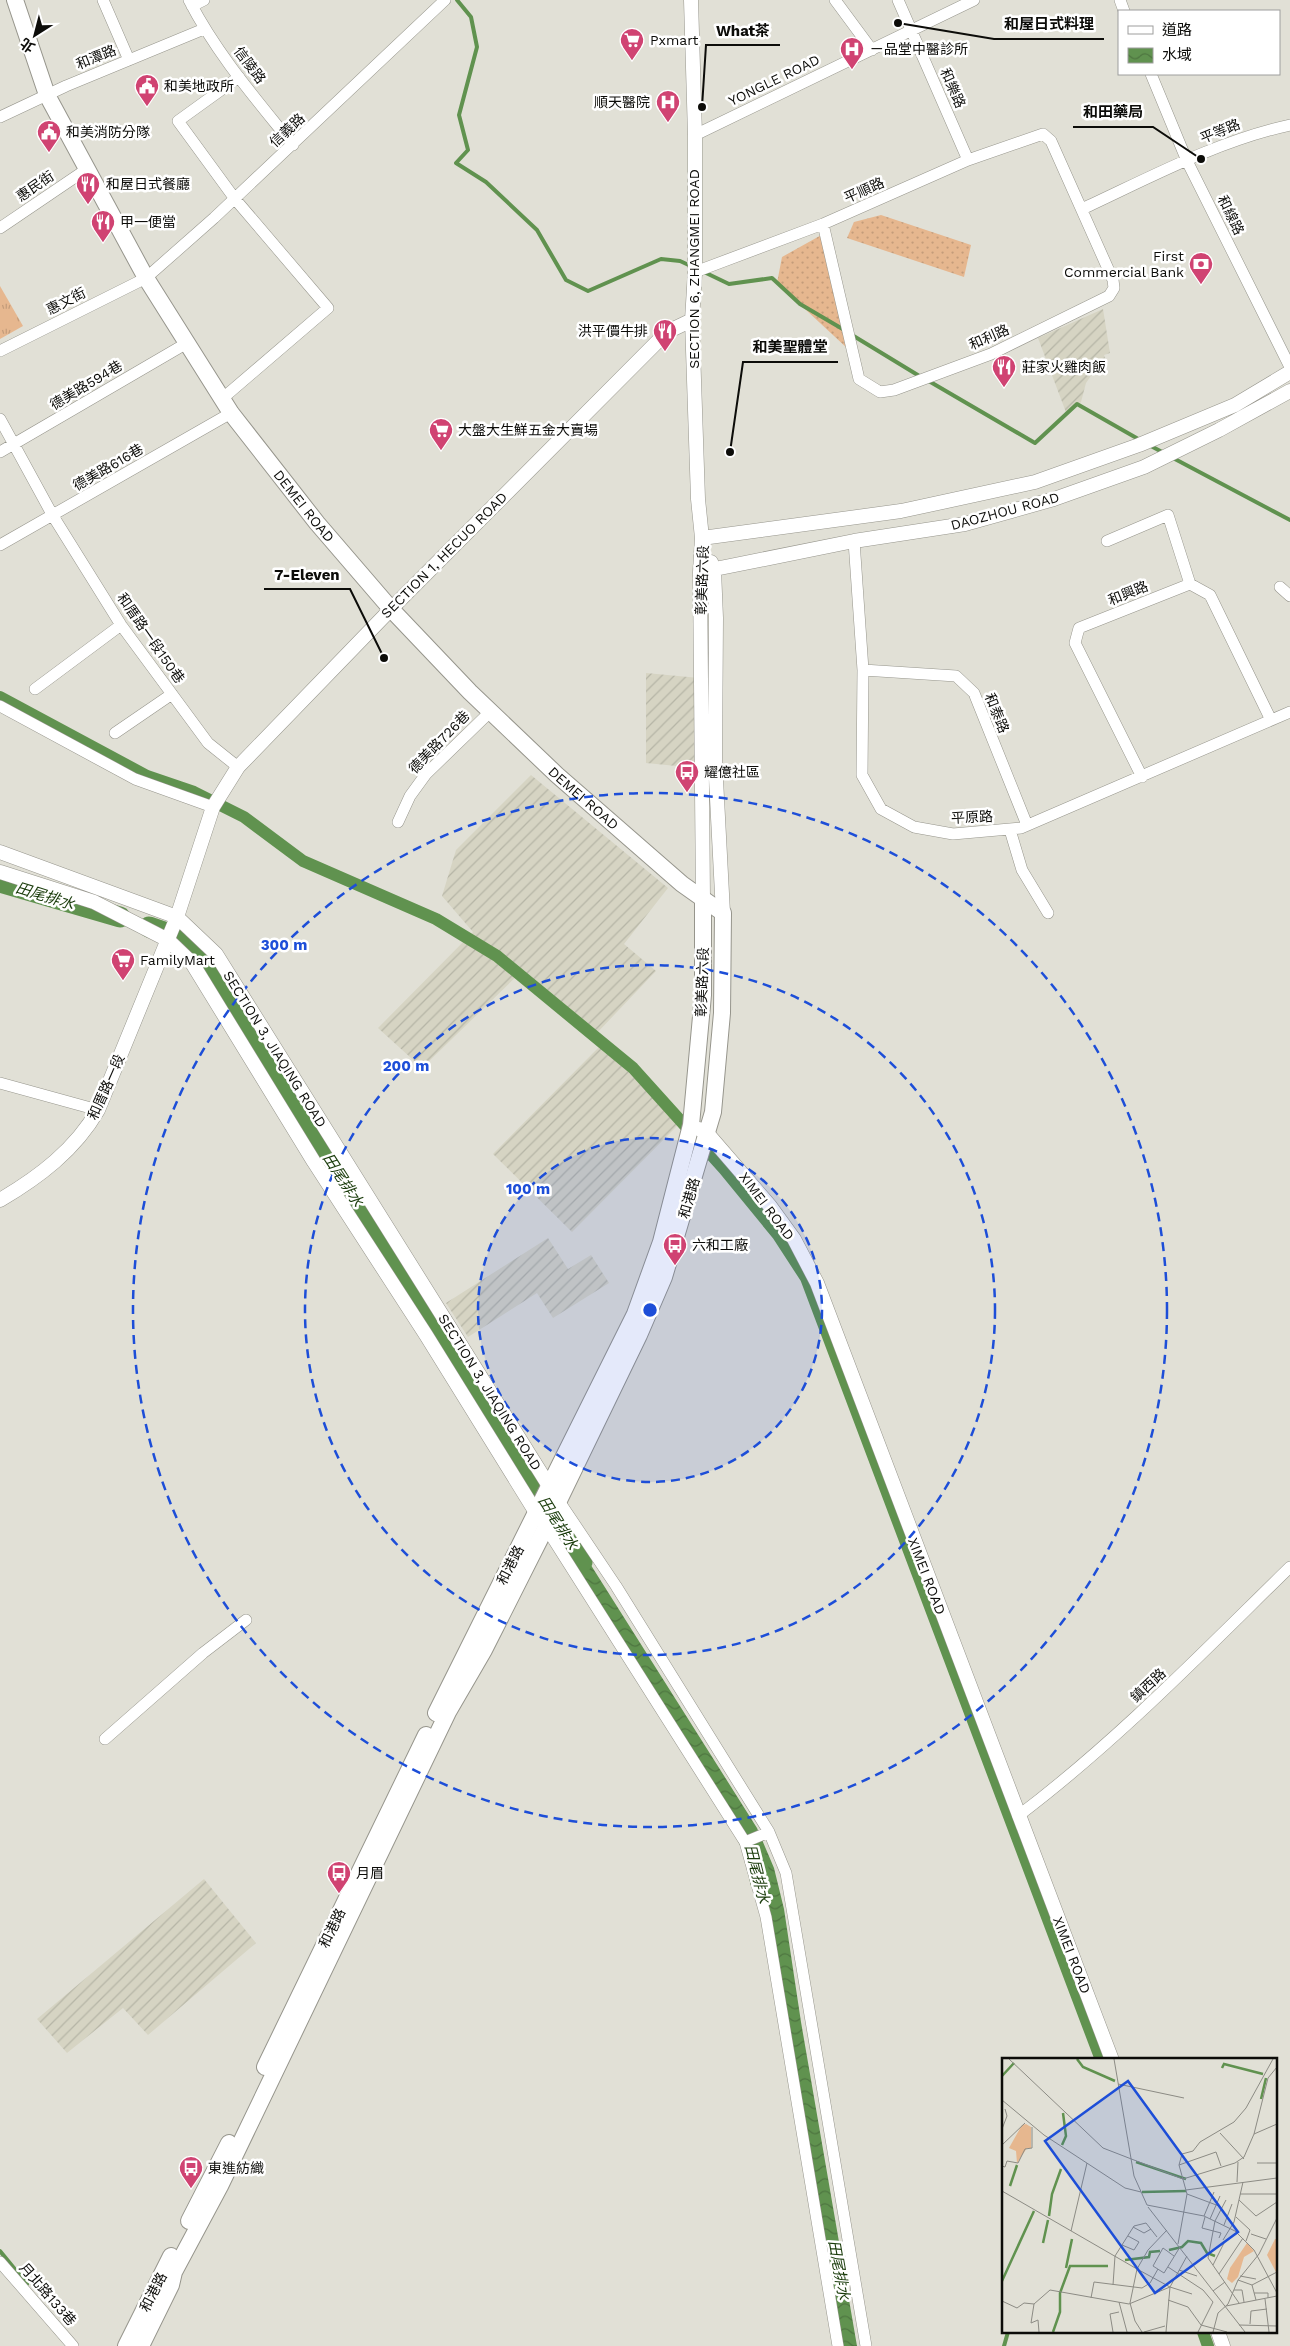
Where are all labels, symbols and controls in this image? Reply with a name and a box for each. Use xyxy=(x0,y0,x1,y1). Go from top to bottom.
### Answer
callout: 和屋日式料理 xyxy=(994,9,1104,39)
north arrow xyxy=(10,10,60,60)
legend xyxy=(1118,10,1280,75)
callout: What茶 xyxy=(706,15,780,45)
text: 和屋日式料理 xyxy=(1004,15,1094,33)
text: 道路 xyxy=(1162,21,1192,39)
text: What茶 xyxy=(716,22,770,40)
supermarket icon: Pxmart xyxy=(619,27,645,61)
place label: Pxmart xyxy=(650,32,699,48)
text: 北 xyxy=(17,35,38,56)
hospital icon: ㄧ品堂中醫診所 xyxy=(839,36,865,70)
place label: ㄧ品堂中醫診所 xyxy=(870,41,968,57)
street label: 和潭路 xyxy=(74,42,118,72)
street label: 信陵路 xyxy=(231,43,269,87)
text: 水域 xyxy=(1162,46,1192,64)
street label: YONGLE ROAD xyxy=(726,51,822,109)
street label: 和樂路 xyxy=(937,66,969,110)
public building icon: 和美地政所 xyxy=(134,73,160,107)
place label: 和美地政所 xyxy=(164,78,234,94)
hospital icon: 順天醫院 xyxy=(655,89,681,123)
place label: 順天醫院 xyxy=(594,94,650,110)
callout: 和田藥局 xyxy=(1073,97,1153,127)
text: 和田藥局 xyxy=(1083,103,1143,121)
street label: 信義路 xyxy=(266,110,308,150)
street label: 平等路 xyxy=(1198,116,1242,146)
public building icon: 和美消防分隊 xyxy=(36,119,62,153)
place label: 和美消防分隊 xyxy=(66,124,150,140)
street label: 惠民街 xyxy=(13,168,57,204)
street label: SECTION 6, ZHANGMEI ROAD xyxy=(686,169,702,369)
restaurant icon: 和屋日式餐廳 xyxy=(75,171,101,205)
street label: 平順路 xyxy=(842,174,886,206)
place label: 和屋日式餐廳 xyxy=(106,176,190,192)
street label: 和線路 xyxy=(1215,193,1247,237)
restaurant icon: 甲一便當 xyxy=(90,209,116,243)
place label: 甲一便當 xyxy=(120,214,176,230)
place label: First Commercial Bank xyxy=(1064,248,1184,280)
bank icon: First Commercial Bank xyxy=(1188,251,1214,285)
street label: 惠文街 xyxy=(44,284,88,318)
restaurant icon: 洪平價牛排 xyxy=(652,318,678,352)
street label: 和利路 xyxy=(967,321,1011,353)
place label: 洪平價牛排 xyxy=(578,323,648,339)
callout: 和美聖體堂 xyxy=(743,332,838,362)
text: 和美聖體堂 xyxy=(752,338,828,356)
restaurant icon: 莊家火雞肉飯 xyxy=(991,354,1017,388)
street label: 德美路594巷 xyxy=(47,357,125,413)
place label: 莊家火雞肉飯 xyxy=(1022,359,1106,375)
supermarket icon: 大盤大生鮮五金大賣場 xyxy=(428,417,454,451)
place label: 大盤大生鮮五金大賣場 xyxy=(458,422,598,438)
street label: 德美路616巷 xyxy=(70,440,146,494)
street label: DEMEI ROAD xyxy=(270,467,338,545)
street label: SECTION 1, HECUO ROAD xyxy=(378,489,510,621)
street label: DAOZHOU ROAD xyxy=(949,489,1061,533)
street label: 彰美路六段 xyxy=(693,545,711,615)
callout: 7-Eleven xyxy=(264,559,350,589)
text: 7-Eleven xyxy=(274,566,340,584)
street label: 和興路 xyxy=(1106,578,1150,608)
street label: 和厝路一段150巷 xyxy=(114,590,188,686)
street label: 和泰路 xyxy=(982,691,1012,735)
street label: 德美路726巷 xyxy=(405,707,473,777)
bus stop icon: 耀億社區 xyxy=(674,759,700,793)
street label: DEMEI ROAD xyxy=(545,763,622,833)
place label: 耀億社區 xyxy=(704,764,760,780)
street label: 平原路 xyxy=(951,808,993,826)
water label: 田尾排水 xyxy=(14,879,77,914)
text: 300 m xyxy=(261,936,307,954)
supermarket icon: FamilyMart xyxy=(110,947,136,981)
street label: 彰美路六段 xyxy=(693,947,711,1017)
place label: FamilyMart xyxy=(140,952,215,968)
street label: SECTION 3, JIAQING ROAD xyxy=(220,968,330,1130)
street label: 和厝路一段 xyxy=(84,1052,128,1122)
text: 200 m xyxy=(383,1057,429,1075)
water label: 田尾排水 xyxy=(319,1150,367,1211)
street label: XIMEI ROAD xyxy=(736,1169,798,1243)
street label: 和港路 xyxy=(676,1176,702,1220)
text: 100 m xyxy=(506,1180,550,1198)
bus stop icon: 六和工廠 xyxy=(662,1232,688,1266)
place label: 六和工廠 xyxy=(692,1237,748,1253)
centre of rings xyxy=(641,1301,659,1319)
street label: SECTION 3, JIAQING ROAD xyxy=(435,1311,545,1473)
water label: 田尾排水 xyxy=(534,1493,582,1554)
street label: XIMEI ROAD xyxy=(905,1535,949,1617)
street label: 和港路 xyxy=(493,1543,527,1587)
street label: 鎮西路 xyxy=(1127,1665,1169,1705)
water label: 田尾排水 xyxy=(741,1843,773,1906)
bus stop icon: 月眉 xyxy=(326,1860,352,1894)
place label: 月眉 xyxy=(356,1865,384,1881)
street label: 和港路 xyxy=(316,1906,348,1950)
street label: XIMEI ROAD xyxy=(1050,1914,1094,1996)
inset map xyxy=(1002,2058,1278,2334)
bus stop icon: 東進紡織 xyxy=(178,2155,204,2189)
place label: 東進紡織 xyxy=(208,2160,264,2176)
water label: 田尾排水 xyxy=(825,2239,853,2302)
street label: 月北路133巷 xyxy=(16,2259,80,2329)
street label: 和港路 xyxy=(136,2270,170,2314)

